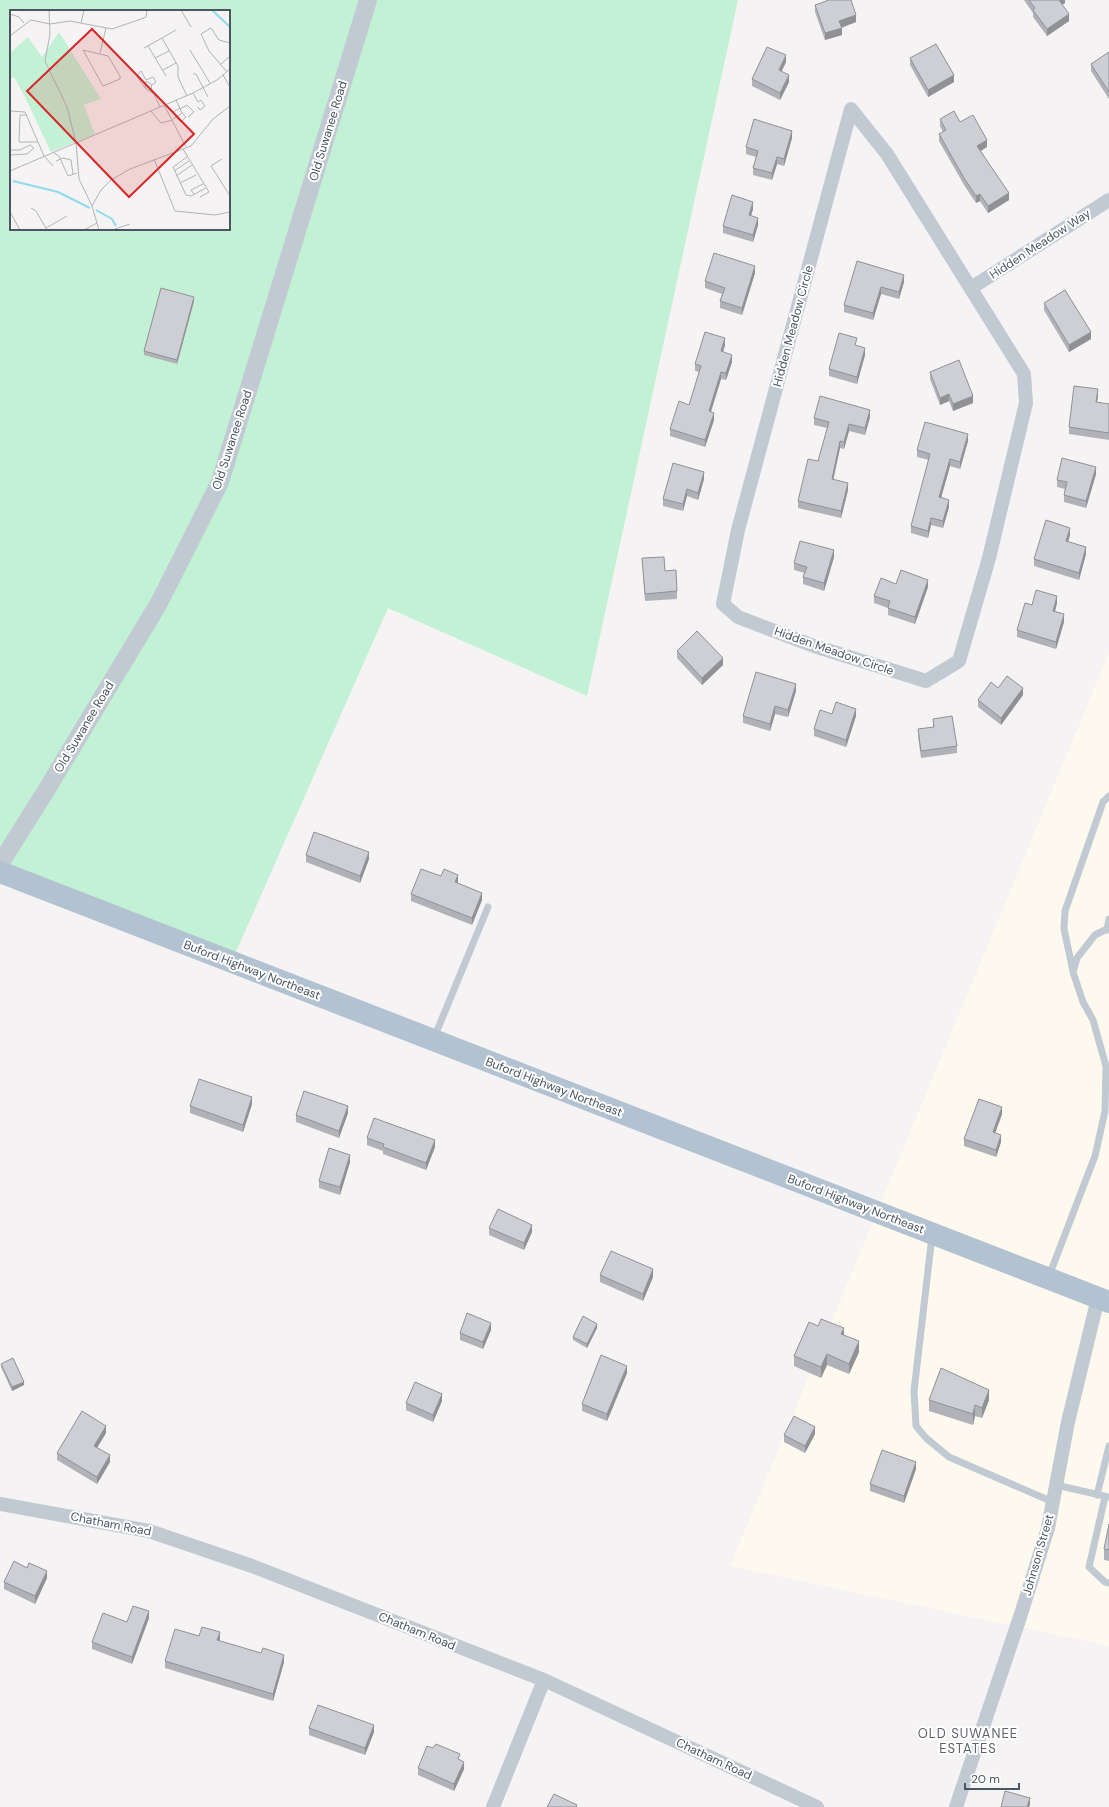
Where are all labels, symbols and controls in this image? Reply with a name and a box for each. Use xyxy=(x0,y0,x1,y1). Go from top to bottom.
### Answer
inset map xyxy=(10,10,230,230)
street label: Old Suwanee Road xyxy=(305,79,351,183)
street label: Hidden Meadow Way xyxy=(986,205,1094,283)
street label: Hidden Meadow Circle xyxy=(769,263,817,389)
street label: Old Suwanee Road xyxy=(208,388,256,492)
street label: Hidden Meadow Circle xyxy=(772,623,896,679)
street label: Old Suwanee Road xyxy=(50,678,118,776)
street label: Buford Highway Northeast xyxy=(181,937,323,1004)
street label: Buford Highway Northeast xyxy=(483,1054,625,1121)
street label: Buford Highway Northeast xyxy=(785,1171,927,1238)
street label: Chatham Road xyxy=(69,1508,153,1540)
street label: Johnson Street xyxy=(1019,1512,1057,1598)
street label: Chatham Road xyxy=(376,1608,458,1654)
district label: OLD SUWANEE ESTATES xyxy=(918,1725,1018,1757)
street label: Chatham Road xyxy=(674,1734,754,1784)
scale bar xyxy=(965,1765,1019,1791)
text: 20 m xyxy=(971,1771,1000,1787)

